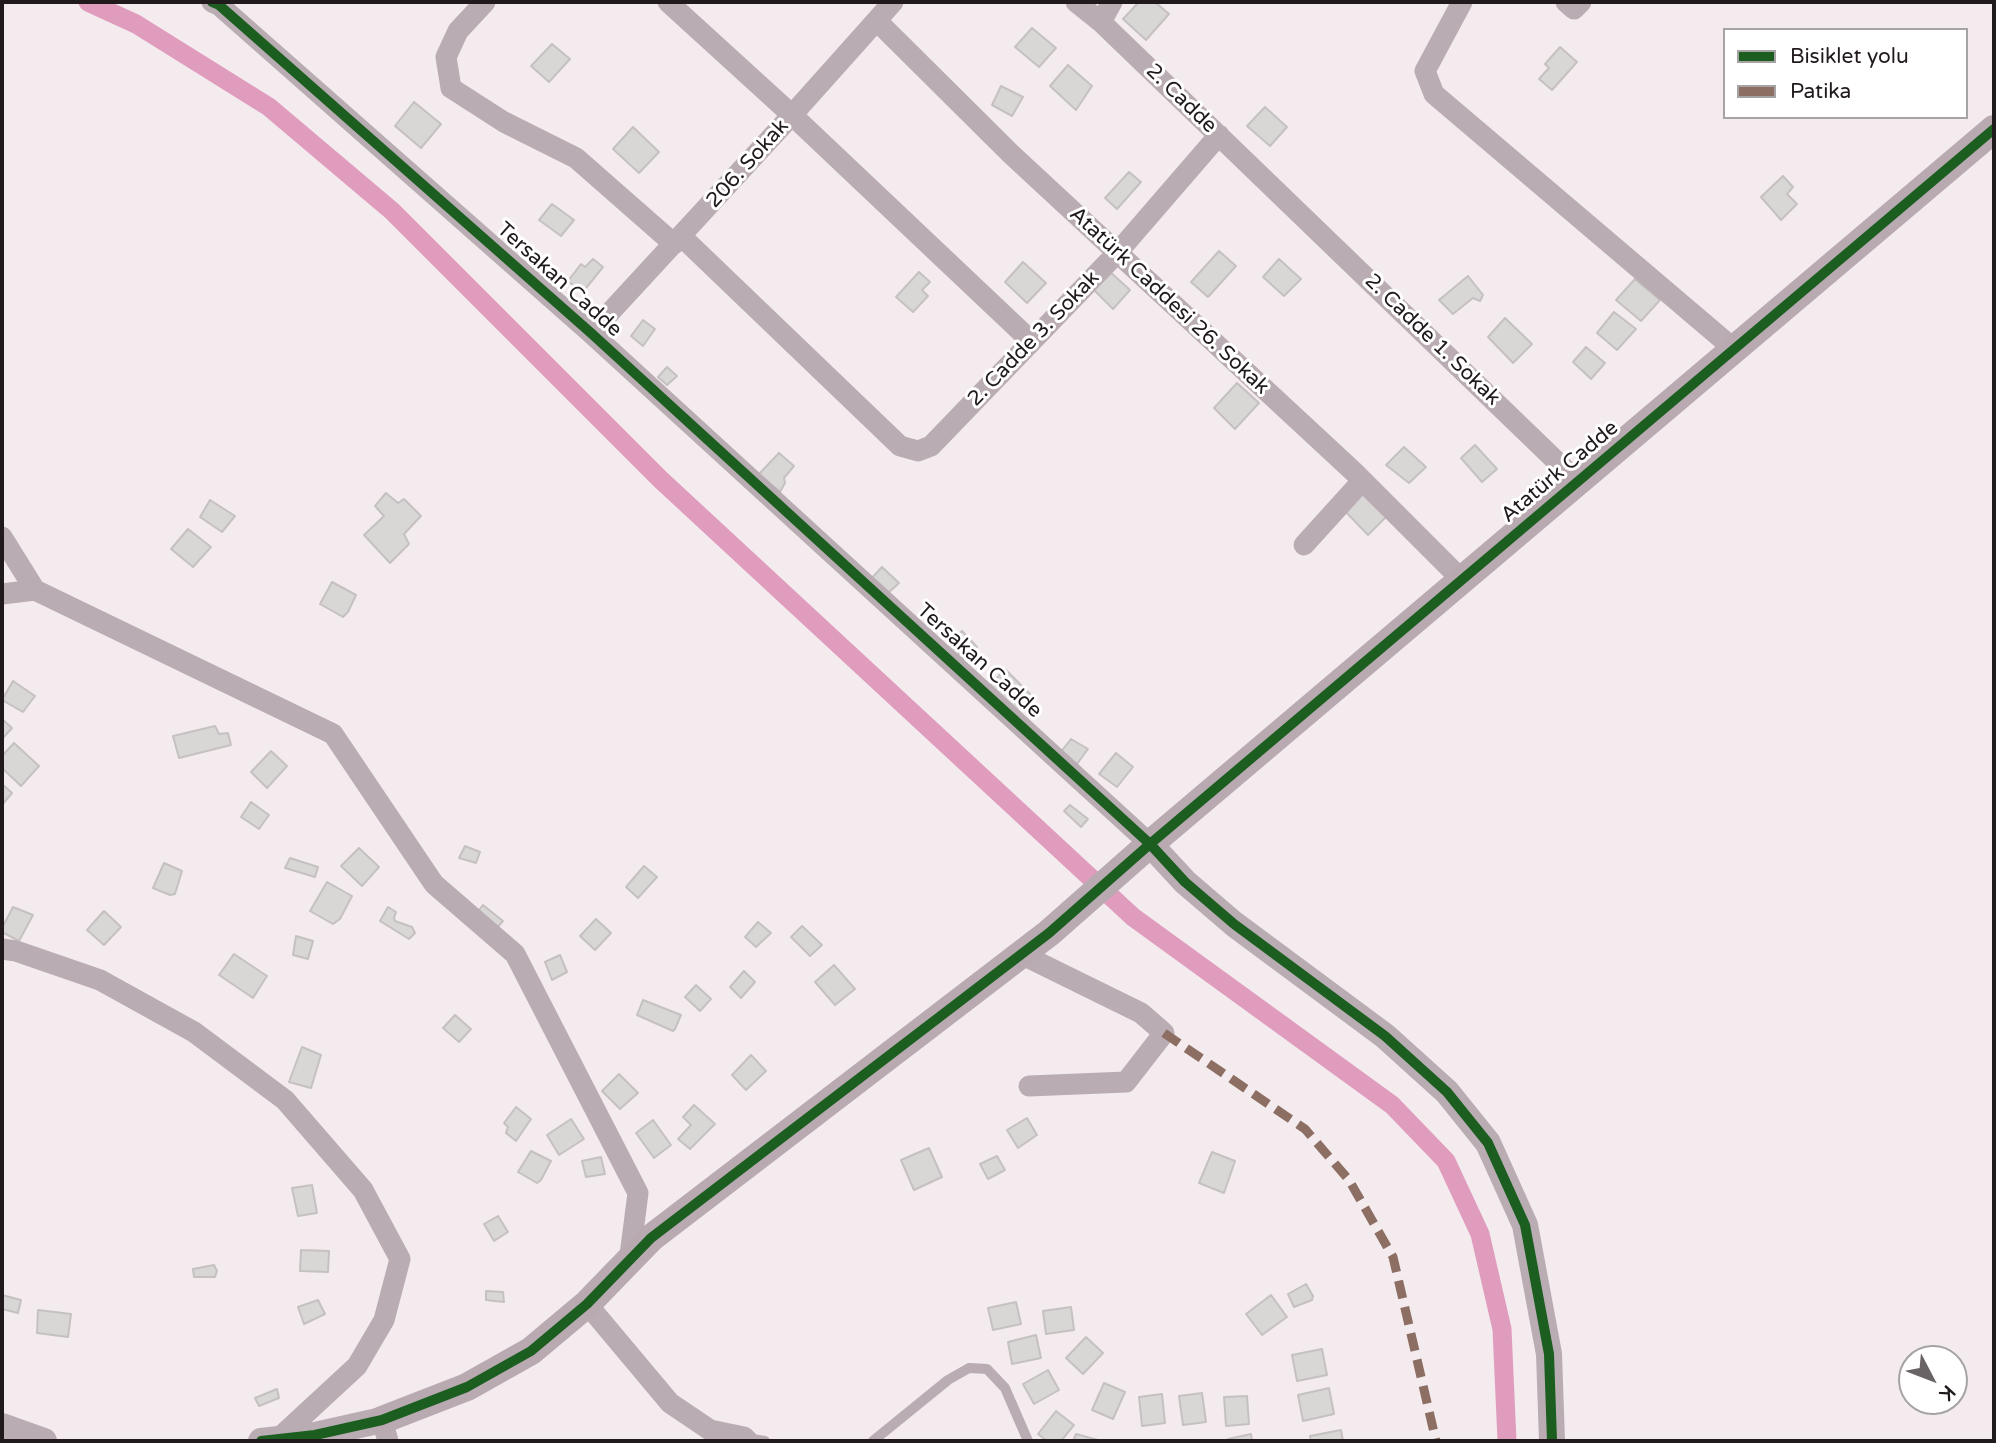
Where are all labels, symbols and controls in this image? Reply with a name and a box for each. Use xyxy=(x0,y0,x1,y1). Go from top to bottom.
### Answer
legend xyxy=(1723,28,1968,119)
text: Bisiklet yolu xyxy=(1790,44,1909,69)
street label: 2. Cadde xyxy=(1140,59,1222,139)
text: Patika xyxy=(1790,79,1851,104)
street label: 206. Sokak xyxy=(702,114,794,214)
street label: Atatürk Caddesi 26. Sokak xyxy=(1064,202,1274,400)
street label: Tersakan Cadde xyxy=(491,217,627,343)
street label: 2. Cadde 3. Sokak xyxy=(963,266,1105,412)
street label: 2. Cadde 1. Sokak xyxy=(1359,269,1505,411)
street label: Atatürk Cadde xyxy=(1496,416,1624,528)
street label: Tersakan Cadde xyxy=(911,598,1047,724)
north arrow xyxy=(1898,1345,1968,1415)
text: K xyxy=(1935,1381,1960,1405)

